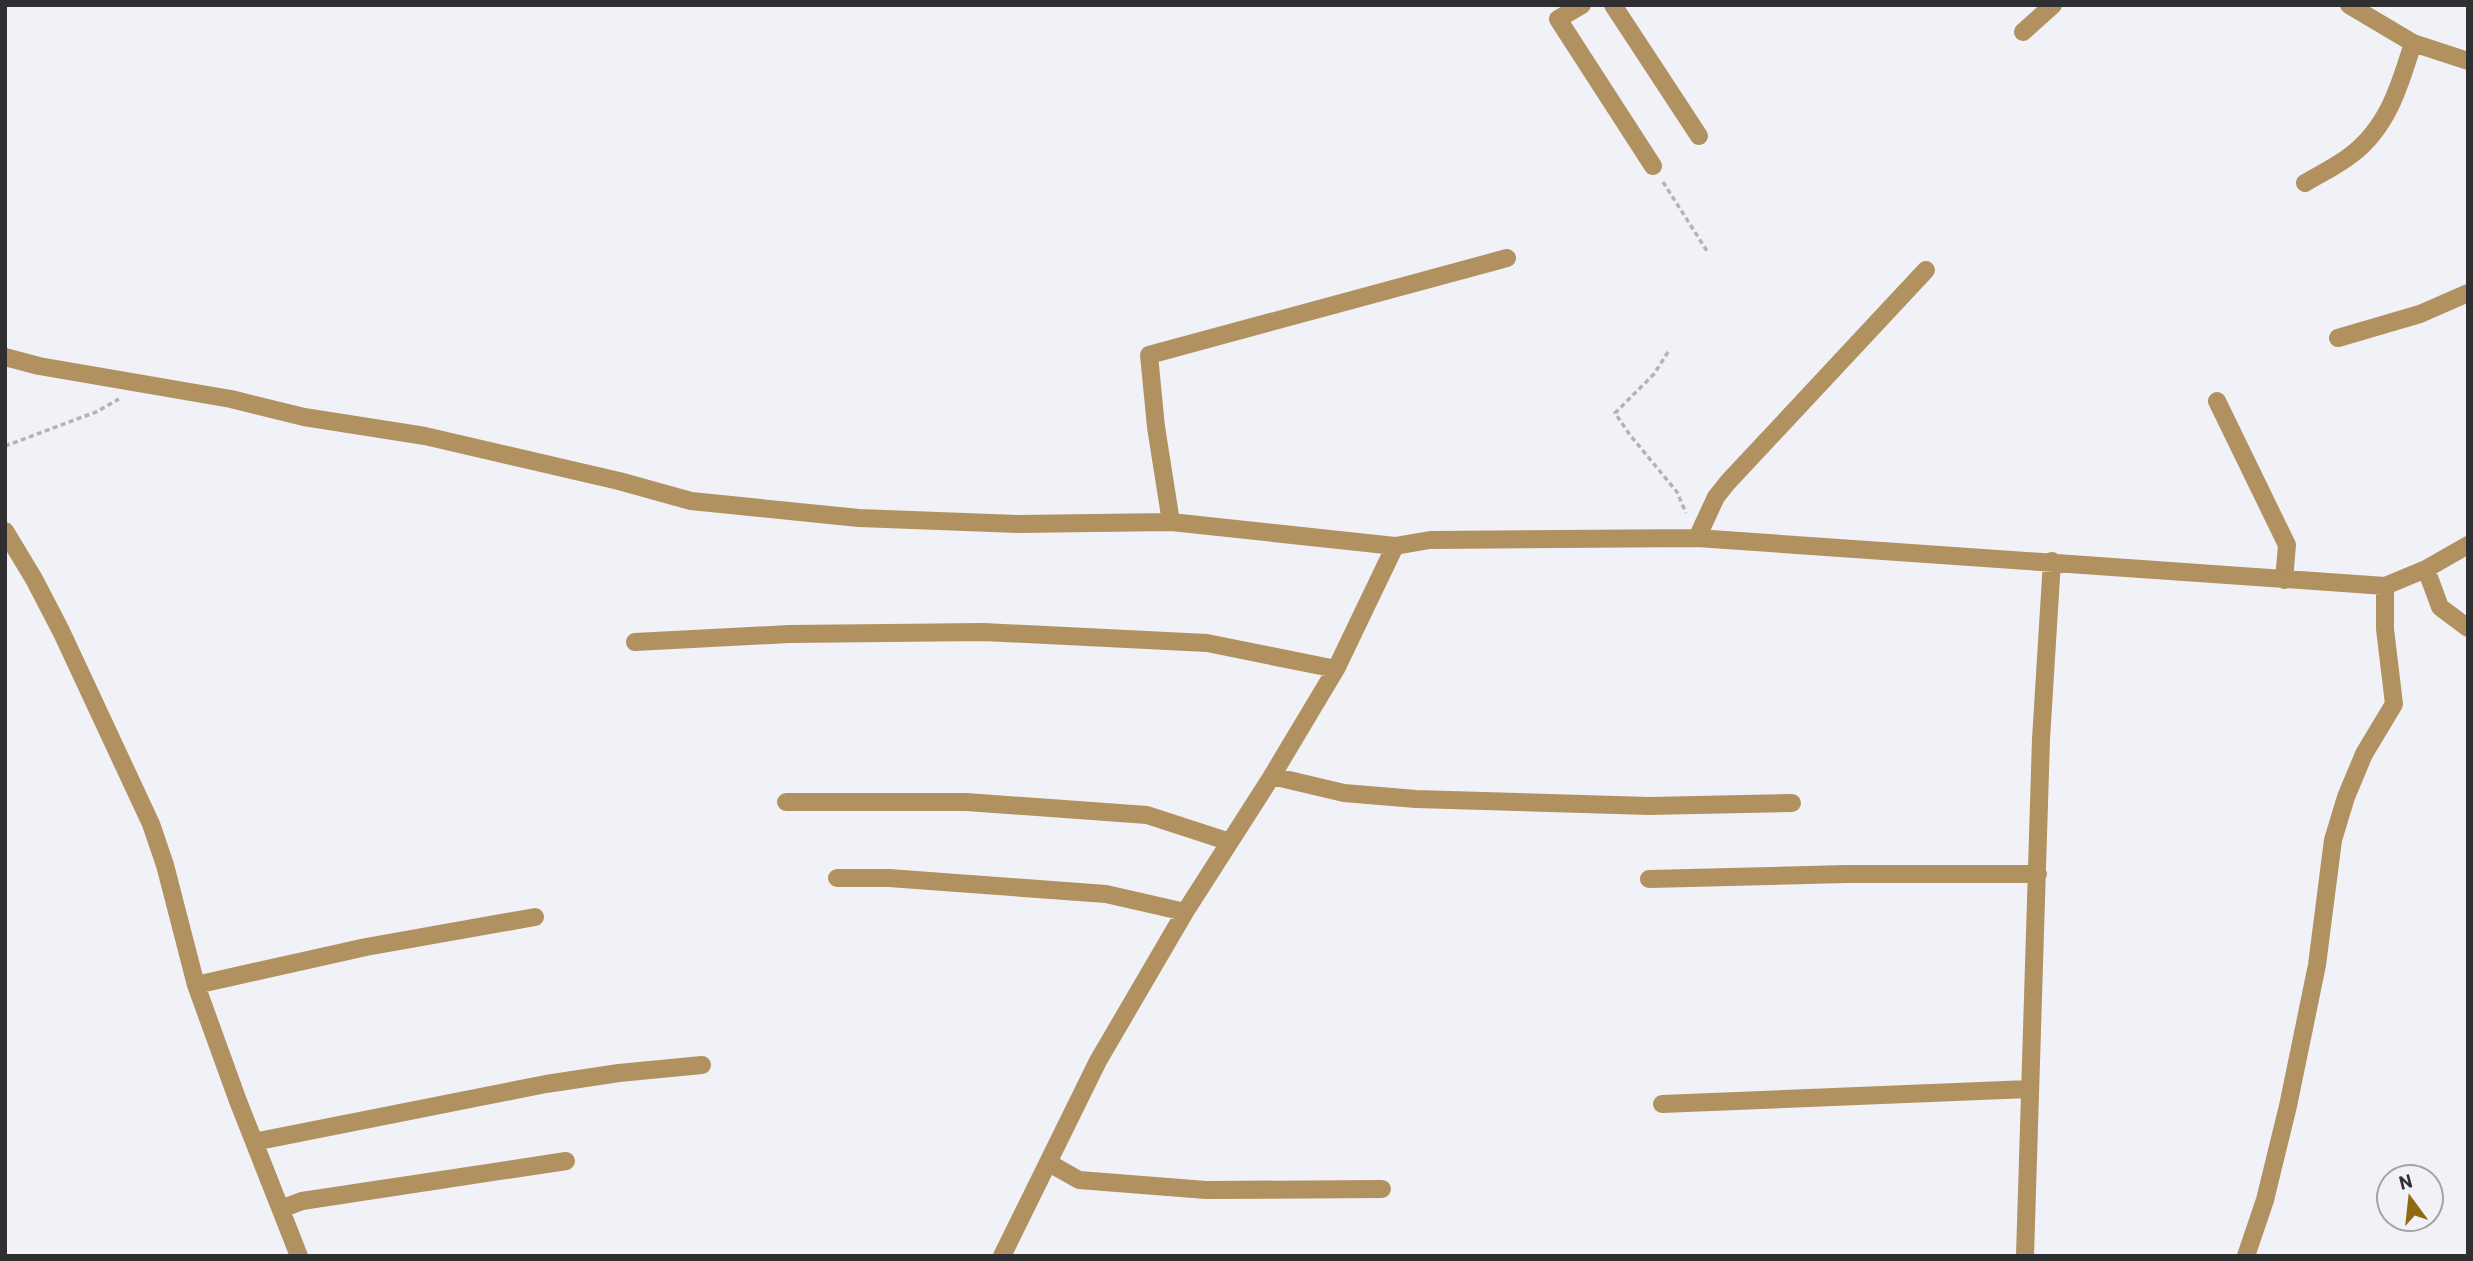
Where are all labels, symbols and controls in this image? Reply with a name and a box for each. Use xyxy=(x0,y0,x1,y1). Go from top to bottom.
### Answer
north arrow xyxy=(2375,1163,2445,1233)
text: N xyxy=(2396,1168,2415,1194)

